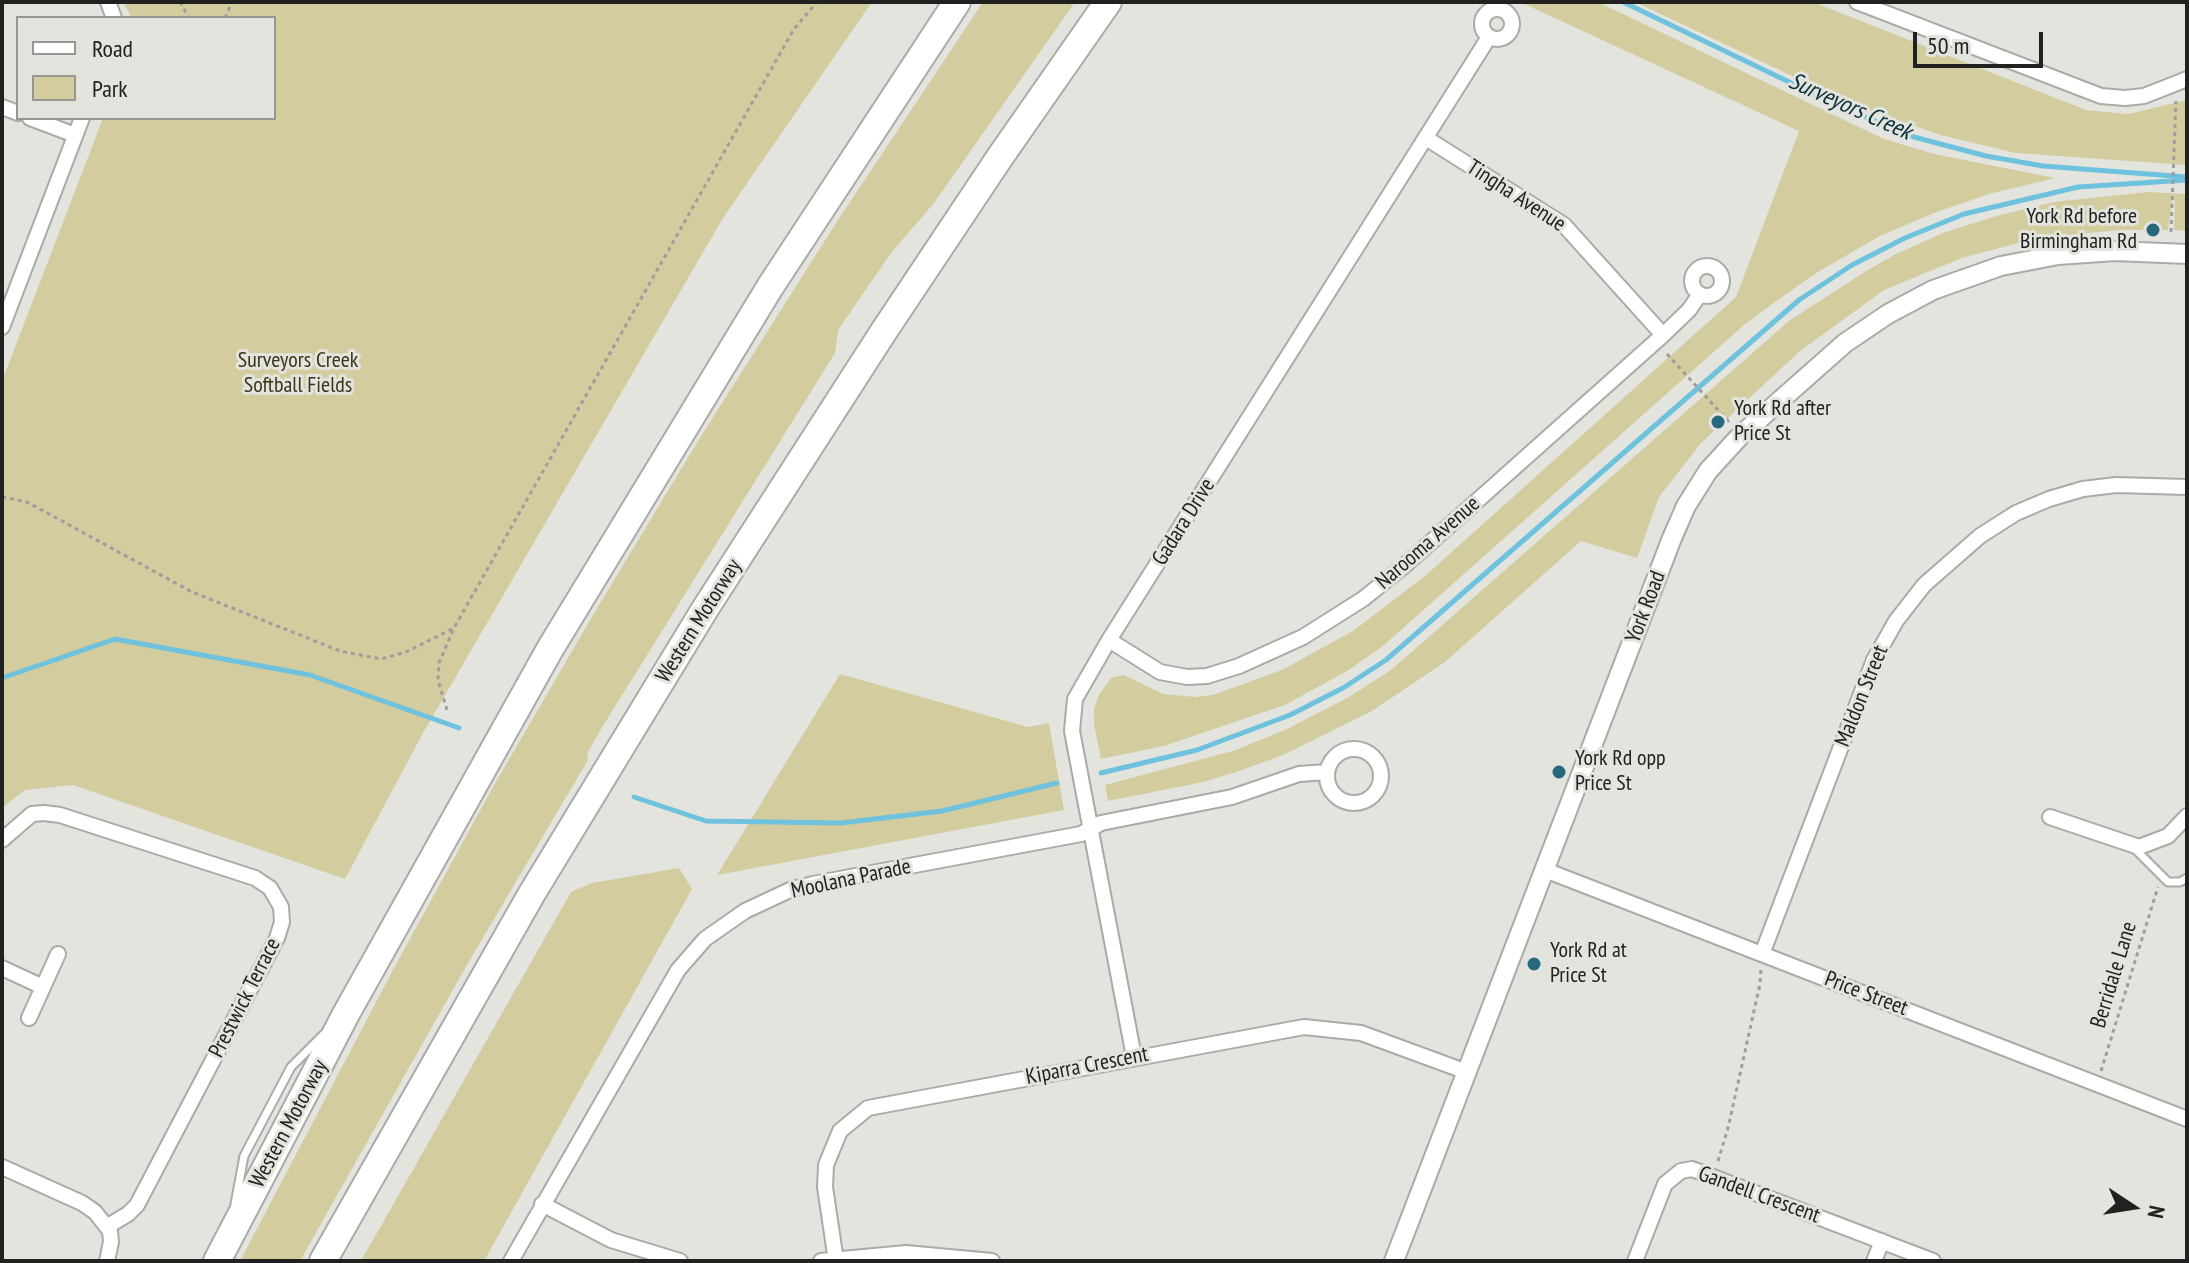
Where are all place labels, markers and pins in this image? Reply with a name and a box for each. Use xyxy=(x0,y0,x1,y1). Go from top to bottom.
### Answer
place label: York Rd before Birmingham Rd xyxy=(2020,204,2137,256)
marker: York Rd before Birmingham Rd xyxy=(2144,221,2162,239)
place label: York Rd after Price St xyxy=(1734,396,1831,448)
marker: York Rd after Price St xyxy=(1709,413,1727,431)
place label: York Rd opp Price St xyxy=(1575,746,1666,798)
marker: York Rd opp Price St xyxy=(1550,763,1568,781)
place label: York Rd at Price St xyxy=(1550,938,1627,990)
marker: York Rd at Price St xyxy=(1525,955,1543,973)

